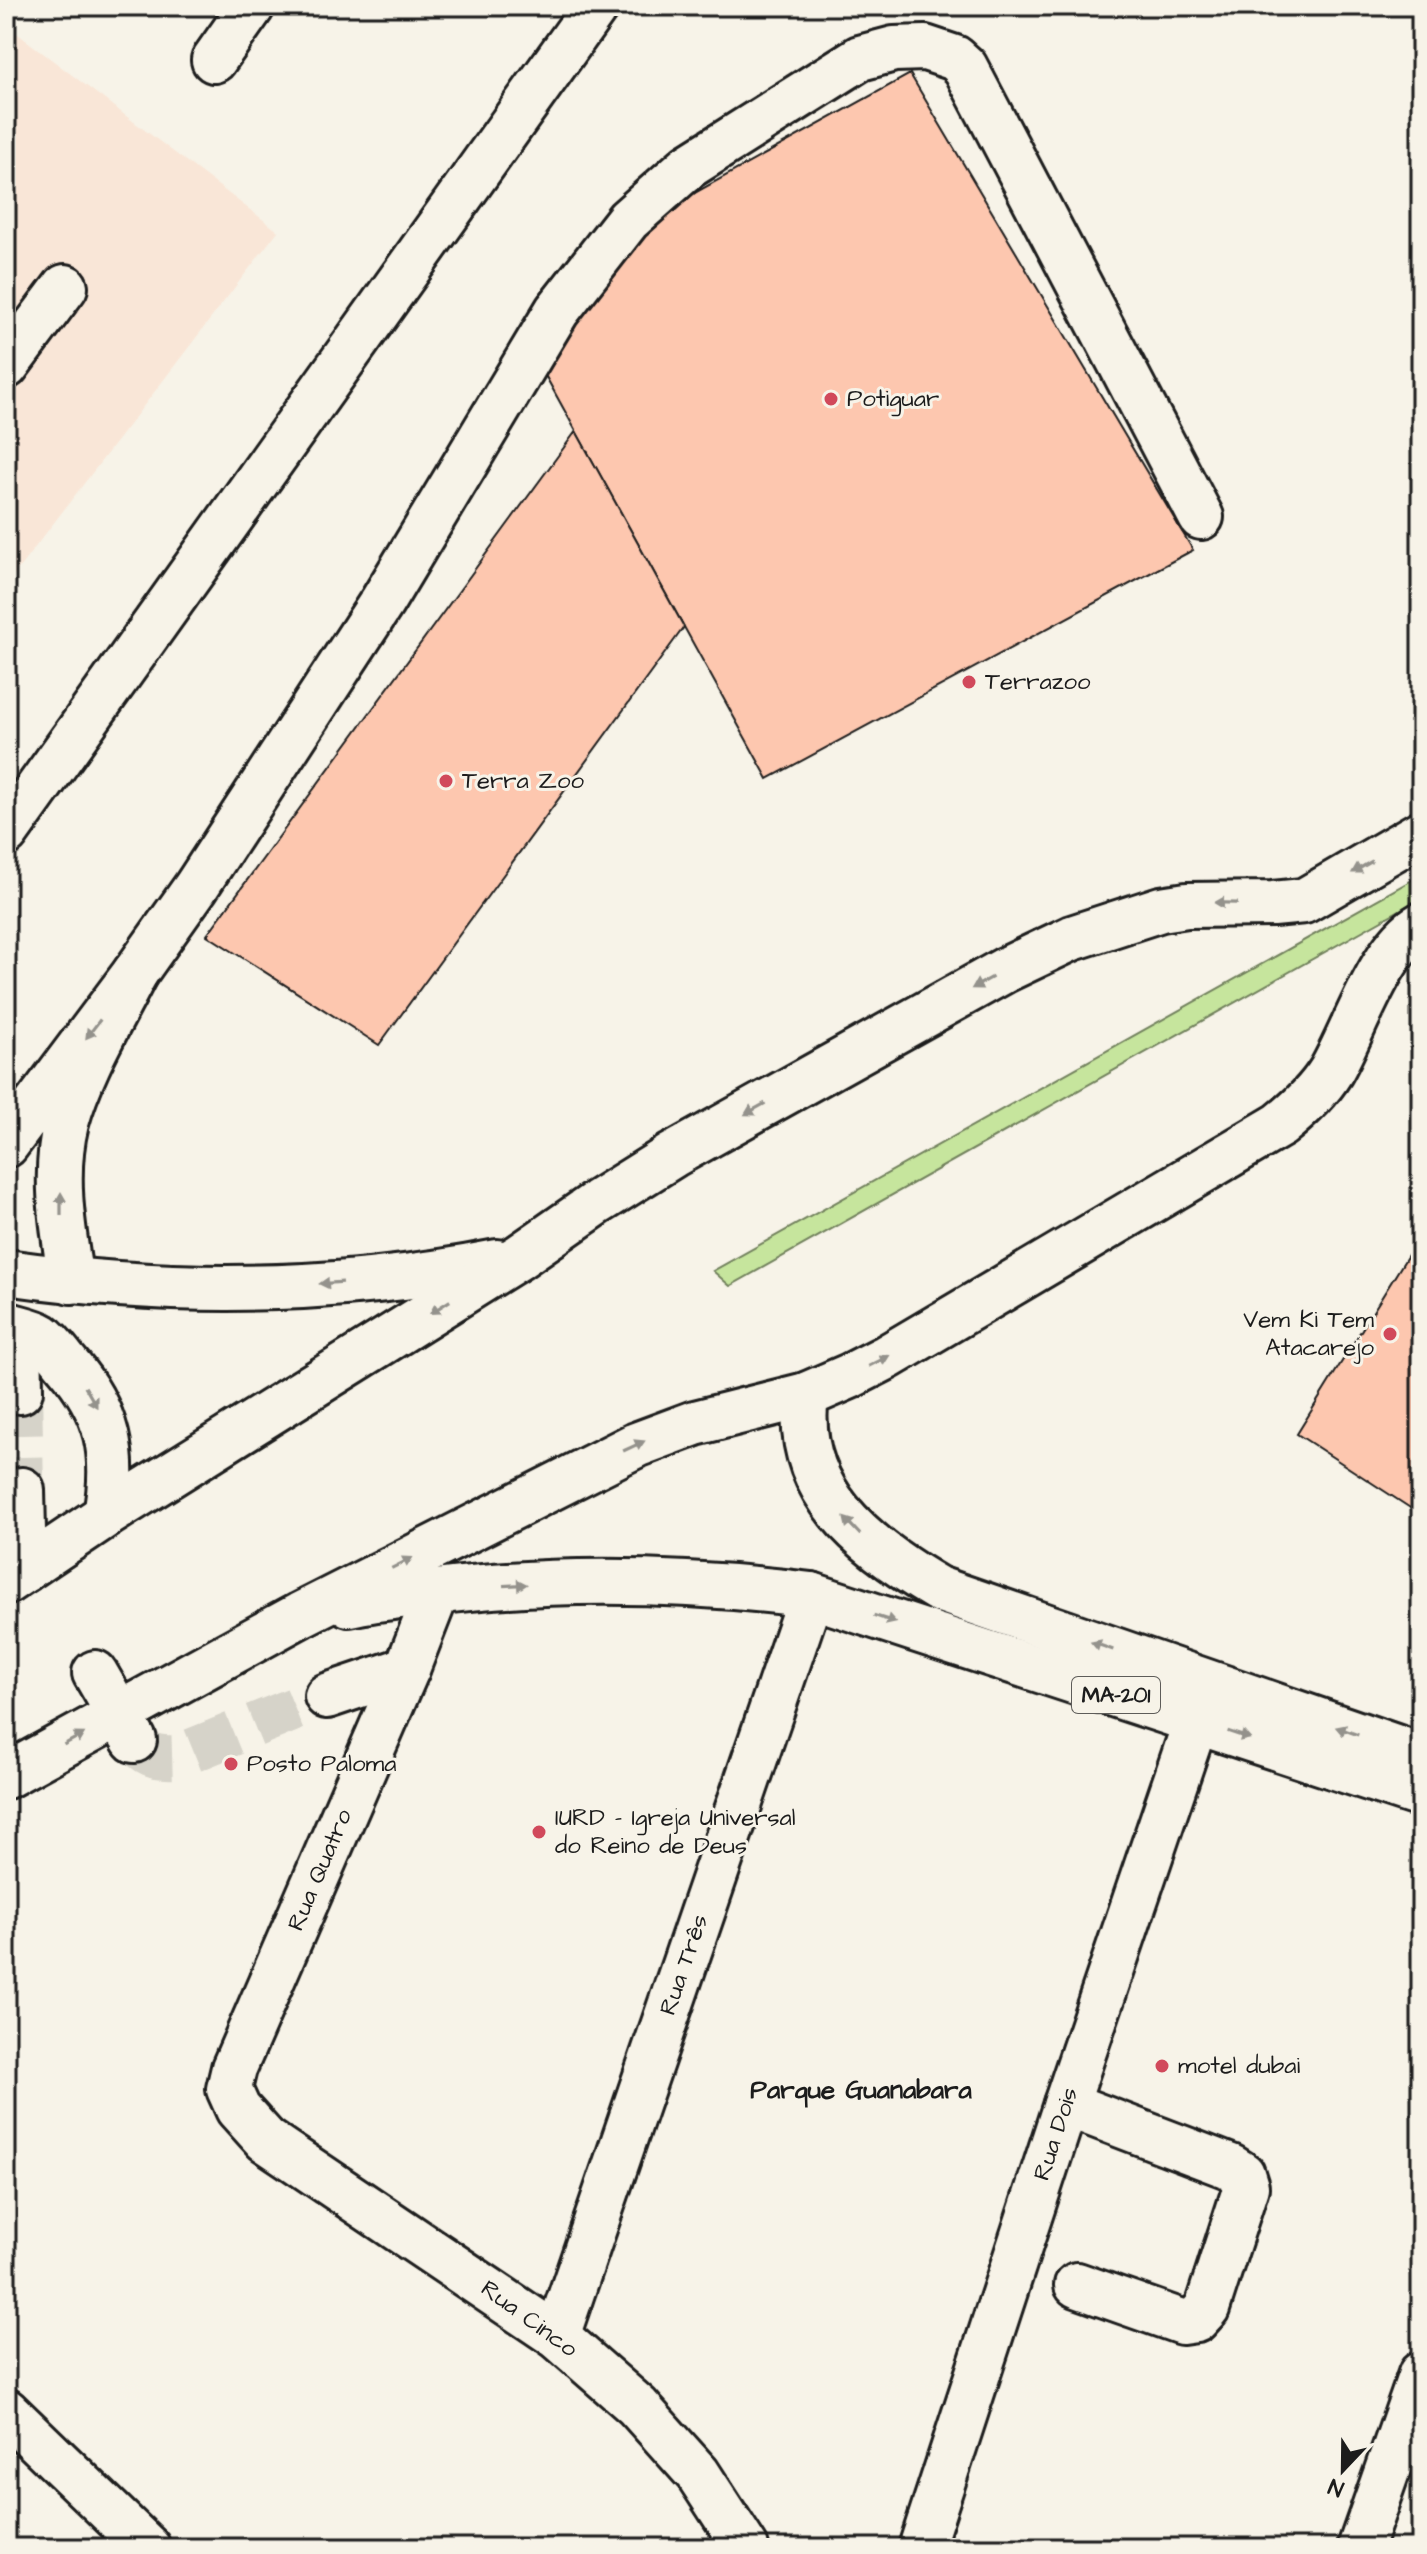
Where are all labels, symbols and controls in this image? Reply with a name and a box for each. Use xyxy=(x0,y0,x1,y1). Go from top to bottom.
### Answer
place label: Potiguar xyxy=(847,382,939,417)
marker: Potiguar xyxy=(822,390,840,408)
place label: Terrazoo xyxy=(985,665,1091,699)
marker: Terrazoo xyxy=(960,673,978,691)
place label: Terra Zoo xyxy=(462,764,585,798)
marker: Terra Zoo xyxy=(437,772,455,790)
one-way arrow xyxy=(1351,860,1373,874)
one-way arrow xyxy=(1213,897,1238,910)
one-way arrow xyxy=(970,976,993,990)
one-way arrow xyxy=(86,1019,102,1039)
one-way arrow xyxy=(743,1103,766,1116)
one-way arrow xyxy=(55,1191,67,1216)
one-way arrow xyxy=(318,1276,343,1289)
one-way arrow xyxy=(428,1299,451,1314)
place label: Vem Ki Tem Atacarejo xyxy=(1243,1303,1374,1365)
marker: Vem Ki Tem Atacarejo xyxy=(1381,1325,1399,1343)
one-way arrow xyxy=(868,1355,890,1369)
one-way arrow xyxy=(84,1386,98,1408)
one-way arrow xyxy=(623,1439,646,1453)
one-way arrow xyxy=(844,1517,862,1536)
one-way arrow xyxy=(391,1556,414,1570)
one-way arrow xyxy=(503,1578,528,1591)
one-way arrow xyxy=(874,1613,898,1626)
one-way arrow xyxy=(1089,1639,1113,1651)
road number: MA-201 xyxy=(1072,1677,1160,1713)
one-way arrow xyxy=(1335,1724,1359,1736)
one-way arrow xyxy=(1227,1729,1251,1742)
one-way arrow xyxy=(63,1732,86,1746)
place label: Posto Paloma xyxy=(247,1747,396,1781)
marker: Posto Paloma xyxy=(222,1755,240,1773)
place label: IURD - Igreja Universal do Reino de Deus xyxy=(555,1801,796,1863)
street label: Rua Quatro xyxy=(279,1803,361,1936)
marker: IURD - Igreja Universal do Reino de Deus xyxy=(530,1823,548,1841)
street label: Rua Três xyxy=(651,1910,717,2020)
place label: motel dubai xyxy=(1178,2049,1300,2083)
marker: motel dubai xyxy=(1153,2057,1171,2075)
district label: Parque Guanabara xyxy=(750,2072,972,2108)
street label: Rua Dois xyxy=(1025,2083,1087,2185)
street label: Rua Cinco xyxy=(474,2272,585,2366)
north arrow xyxy=(1303,2430,1383,2510)
text: N xyxy=(1324,2470,1348,2504)

